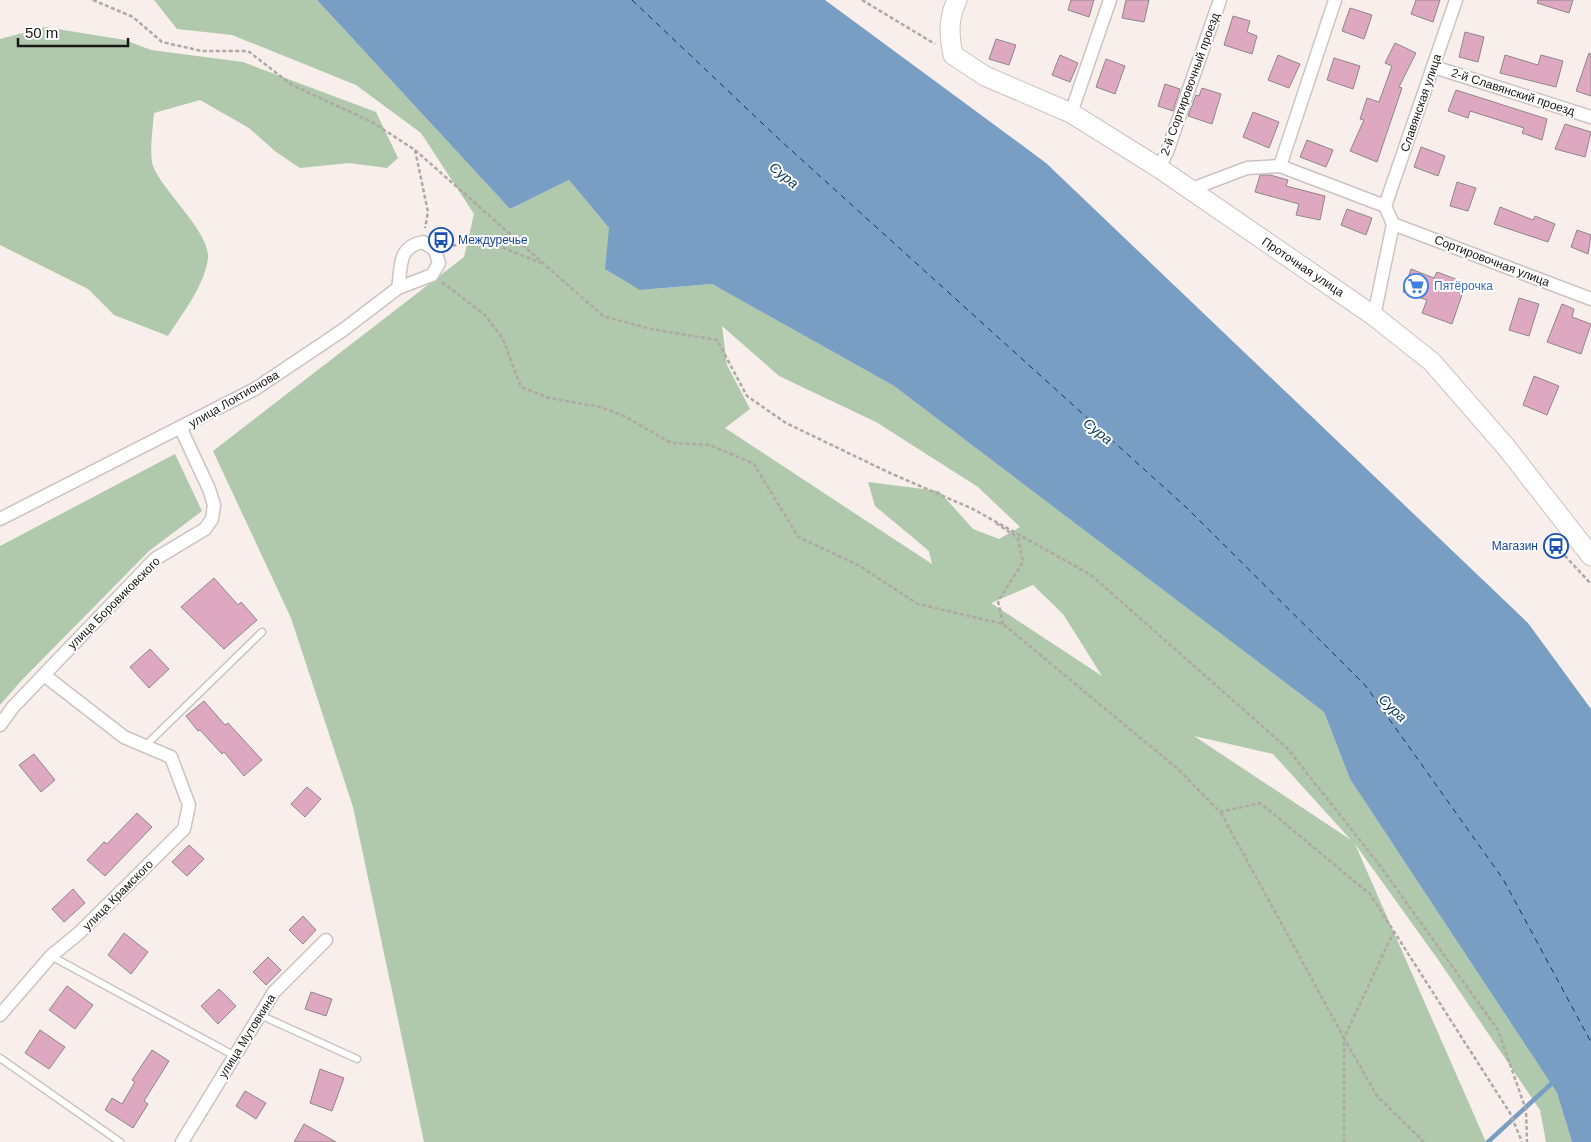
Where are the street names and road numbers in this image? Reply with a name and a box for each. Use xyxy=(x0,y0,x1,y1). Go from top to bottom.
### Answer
street label: 2-й Сортировочный проезд xyxy=(1158,11,1222,157)
street label: Славянская улица xyxy=(1398,52,1444,154)
street label: 2-й Славянский проезд xyxy=(1450,65,1576,119)
street label: Сортировочная улица xyxy=(1432,233,1552,290)
street label: Проточная улица xyxy=(1259,234,1347,300)
street label: улица Локтионова xyxy=(187,367,282,430)
street label: улица Боровиковского xyxy=(65,554,163,652)
street label: улица Крамского xyxy=(80,857,156,933)
street label: улица Мутовкина xyxy=(216,991,279,1080)

